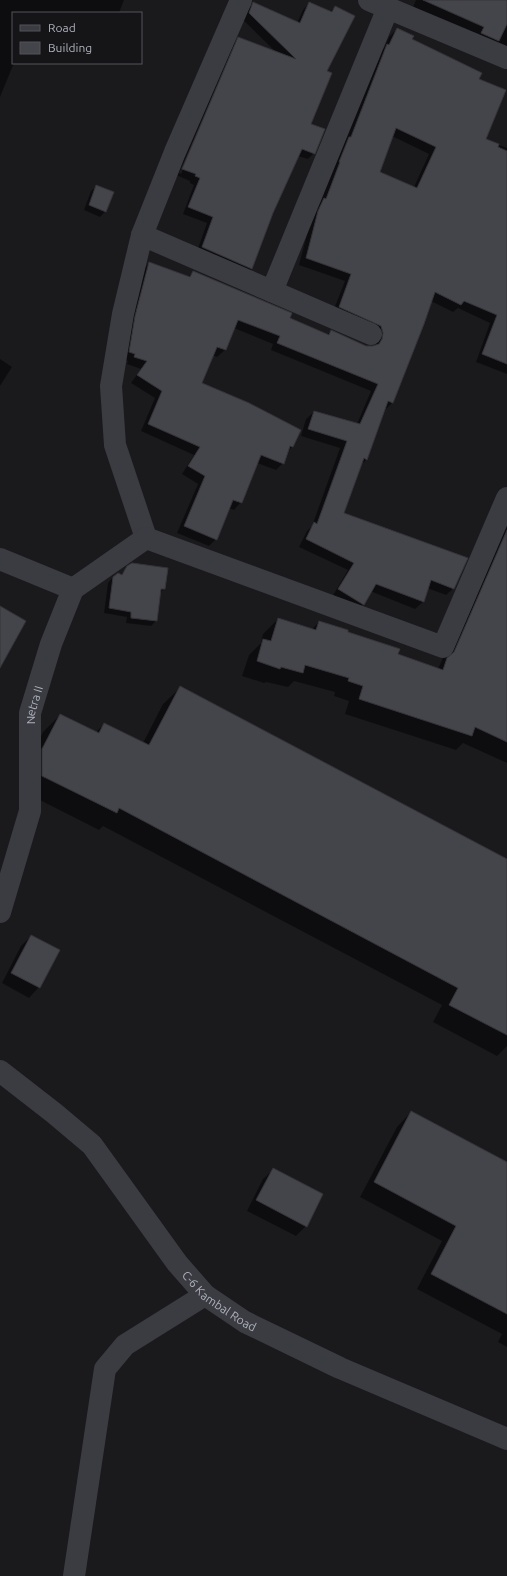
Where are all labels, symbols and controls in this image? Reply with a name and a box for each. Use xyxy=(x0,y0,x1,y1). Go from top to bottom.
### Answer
legend xyxy=(12,12,142,64)
text: Road xyxy=(48,21,76,34)
text: Building xyxy=(48,41,92,54)
street label: Netra II xyxy=(23,684,44,724)
street label: C-6 Kambal Road xyxy=(180,1268,259,1333)

